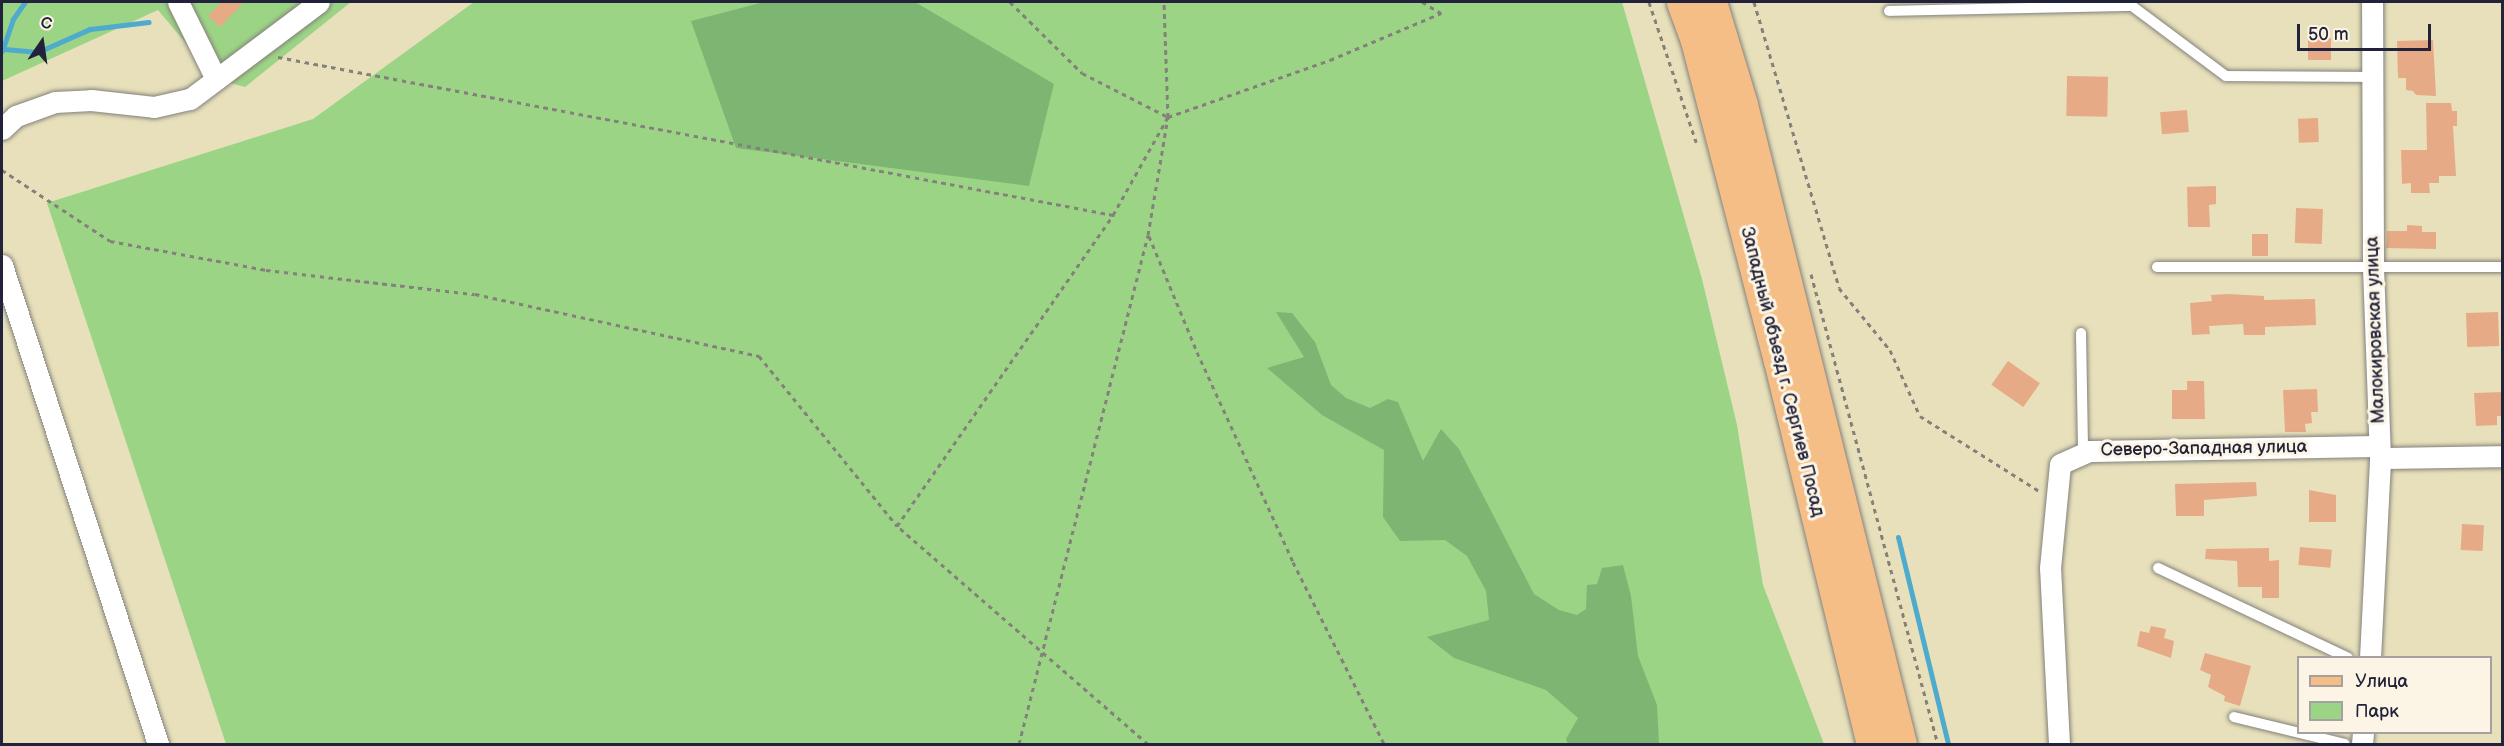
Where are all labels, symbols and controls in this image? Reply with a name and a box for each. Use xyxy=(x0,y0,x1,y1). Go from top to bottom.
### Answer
north arrow xyxy=(12,12,72,72)
scale bar xyxy=(2300,12,2434,50)
text: С xyxy=(39,13,54,34)
text: 50 m xyxy=(2308,24,2349,45)
street label: Западный объезд г. Сергиев Посад xyxy=(1735,225,1829,519)
street label: Малокировская улица xyxy=(2362,236,2390,424)
street label: Северо-Западная улица xyxy=(2101,436,2307,462)
legend xyxy=(2297,656,2492,734)
text: Улица xyxy=(2355,671,2408,692)
text: Парк xyxy=(2355,701,2399,722)

